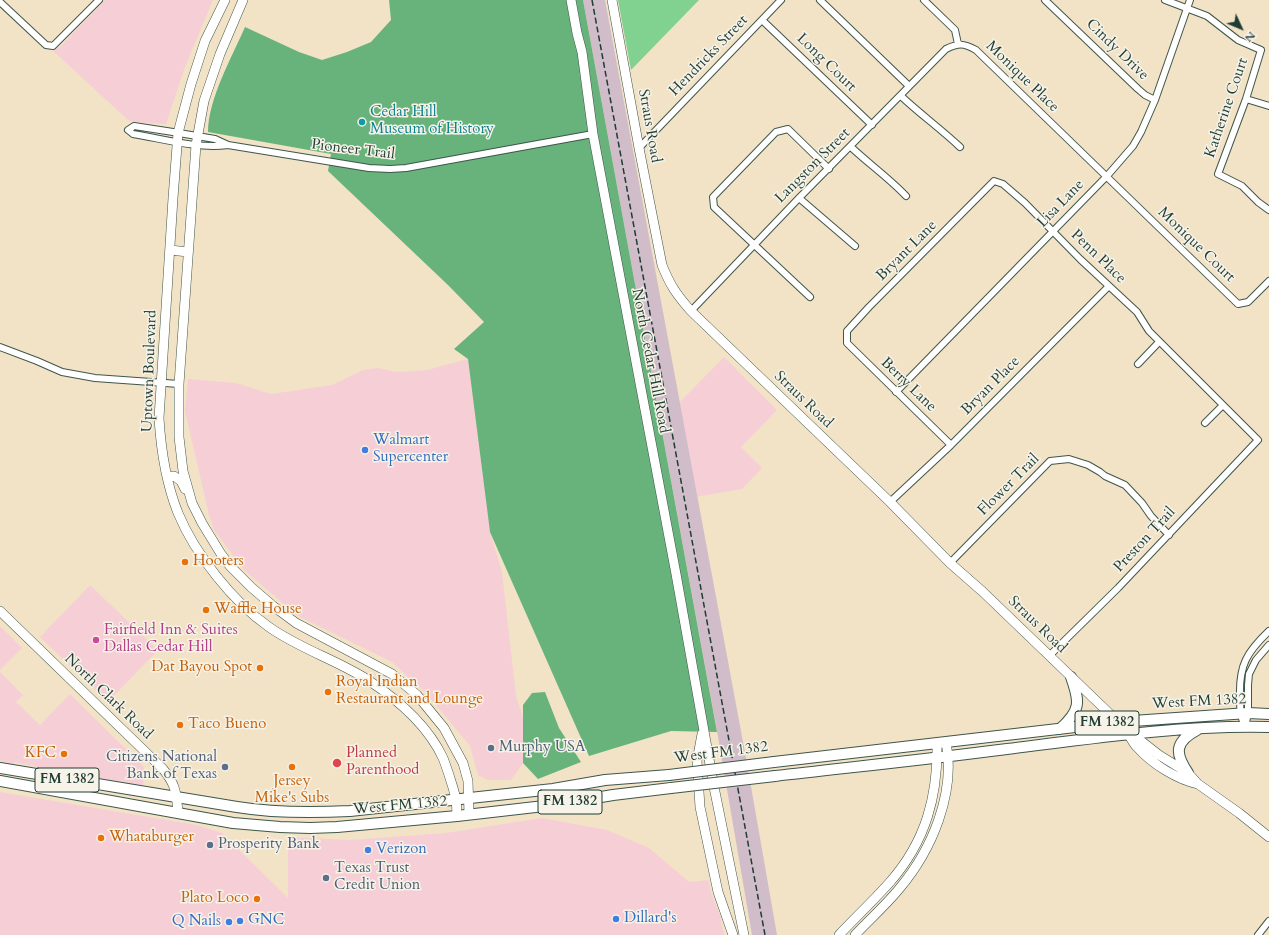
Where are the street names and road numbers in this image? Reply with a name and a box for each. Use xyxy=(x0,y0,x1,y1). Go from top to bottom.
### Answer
street label: Hendricks Street xyxy=(666,12,752,100)
street label: Cindy Drive xyxy=(1082,16,1152,84)
street label: Long Court xyxy=(792,30,860,96)
street label: Monique Place xyxy=(982,38,1062,116)
street label: Katherine Court xyxy=(1201,56,1253,160)
street label: Straus Road xyxy=(634,88,664,164)
street label: Langston Street xyxy=(772,125,854,207)
street label: Pioneer Trail xyxy=(310,136,396,164)
street label: Lisa Lane xyxy=(1034,176,1088,232)
street label: Monique Court xyxy=(1154,204,1238,286)
street label: Bryant Lane xyxy=(873,217,941,285)
street label: Penn Place xyxy=(1067,226,1129,288)
street label: North Cedar Hill Road xyxy=(627,287,673,435)
street label: Uptown Boulevard xyxy=(139,310,161,432)
street label: Bryan Place xyxy=(958,353,1024,419)
street label: Berry Lane xyxy=(876,354,940,416)
street label: Straus Road xyxy=(770,368,836,432)
street label: Flower Trail xyxy=(974,450,1044,520)
street label: Preston Trail xyxy=(1110,504,1180,576)
street label: Straus Road xyxy=(1004,593,1070,657)
street label: North Clark Road xyxy=(60,650,156,744)
street label: West FM 1382 xyxy=(1151,691,1247,713)
road number: FM 1382 xyxy=(1075,711,1139,735)
street label: West FM 1382 xyxy=(673,738,769,768)
road number: FM 1382 xyxy=(35,768,99,792)
road number: FM 1382 xyxy=(538,790,602,814)
street label: West FM 1382 xyxy=(352,793,448,819)

